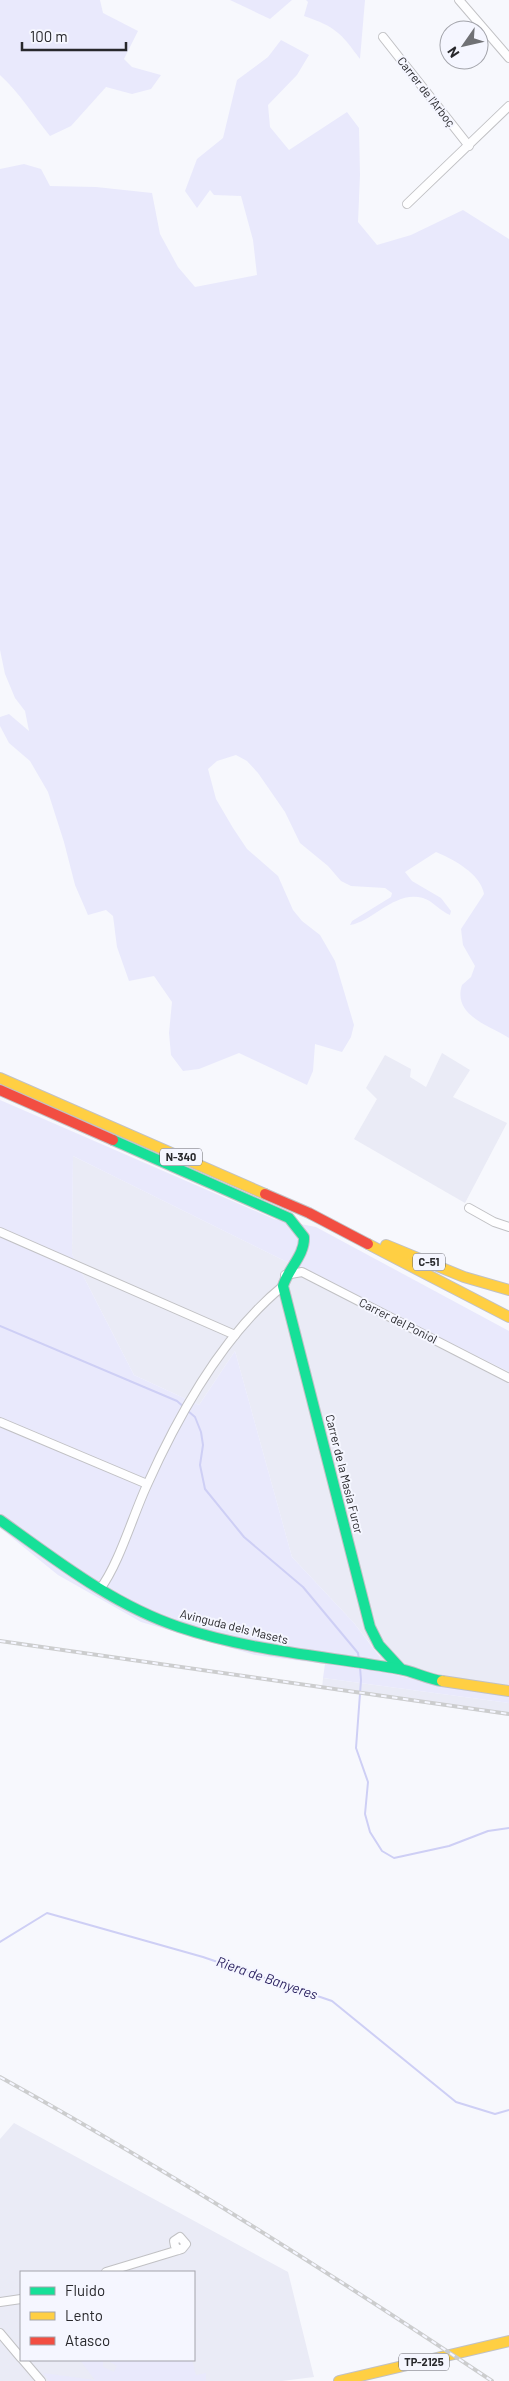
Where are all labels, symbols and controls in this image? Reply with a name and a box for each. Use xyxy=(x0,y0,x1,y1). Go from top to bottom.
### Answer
scale bar xyxy=(22,20,126,52)
north arrow xyxy=(439,20,489,70)
text: 100 m xyxy=(30,27,68,45)
text: N xyxy=(443,44,462,61)
street label: Carrer de l'Arboç xyxy=(395,54,458,129)
road number: N-340 xyxy=(160,1148,202,1166)
road number: C-51 xyxy=(413,1254,445,1270)
street label: Carrer del Poniol xyxy=(357,1294,440,1346)
street label: Carrer de la Masia Furor xyxy=(323,1413,367,1535)
street label: Avinguda dels Masets xyxy=(179,1606,290,1646)
water label: Riera de Banyeres xyxy=(214,1952,320,2003)
legend xyxy=(20,2271,195,2361)
text: Fluido xyxy=(65,2281,105,2299)
text: Lento xyxy=(65,2306,103,2324)
text: Atasco xyxy=(65,2331,110,2349)
road number: TP-2125 xyxy=(399,2354,449,2370)

